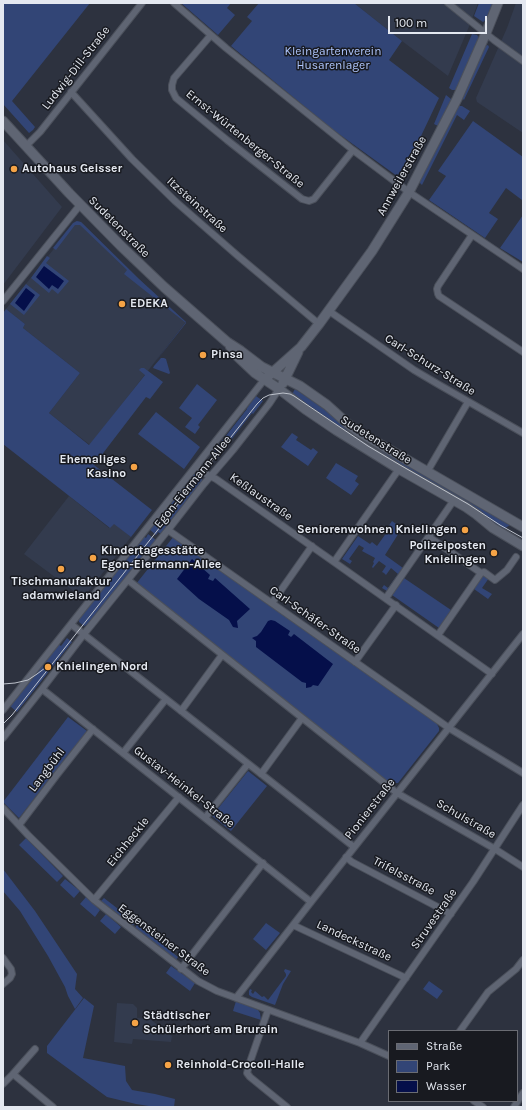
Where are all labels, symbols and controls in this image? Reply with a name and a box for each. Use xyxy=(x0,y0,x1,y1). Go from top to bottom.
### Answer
scale bar xyxy=(390,8,489,34)
text: 100 m xyxy=(395,16,427,30)
street label: Ludwig-Dill-Straße xyxy=(39,23,113,113)
park label: Kleingartenverein Husarenlager xyxy=(285,45,381,73)
street label: Ernst-Würtenberger-Straße xyxy=(183,87,307,191)
street label: Annweilerstraße xyxy=(374,134,430,218)
place label: Autohaus Geisser xyxy=(22,162,122,176)
marker: Autohaus Geisser xyxy=(9,164,19,174)
street label: Itzsteinstraße xyxy=(164,174,230,236)
street label: Sudetenstraße xyxy=(85,193,153,261)
place label: EDEKA xyxy=(130,297,168,311)
marker: EDEKA xyxy=(117,299,127,309)
street label: Carl-Schurz-Straße xyxy=(382,331,478,399)
place label: Pinsa xyxy=(211,348,243,362)
marker: Pinsa xyxy=(198,350,208,360)
street label: Sudetenstraße xyxy=(338,412,414,468)
street label: Egon-Eiermann-Allee xyxy=(151,433,235,531)
place label: Ehemaliges Kasino xyxy=(59,453,126,481)
marker: Ehemaliges Kasino xyxy=(129,462,139,472)
street label: Keßlaustraße xyxy=(227,470,295,524)
place label: Seniorenwohnen Knielingen xyxy=(297,523,457,537)
marker: Seniorenwohnen Knielingen xyxy=(460,525,470,535)
place label: Polizeiposten Knielingen xyxy=(409,539,486,567)
place label: Kindertagesstätte Egon-Eiermann-Allee xyxy=(101,544,221,572)
marker: Polizeiposten Knielingen xyxy=(489,548,499,558)
marker: Kindertagesstätte Egon-Eiermann-Allee xyxy=(88,553,98,563)
marker: Tischmanufaktur adamwieland xyxy=(56,564,66,574)
place label: Tischmanufaktur adamwieland xyxy=(11,575,111,603)
street label: Carl-Schäfer-Straße xyxy=(267,583,363,657)
place label: Knielingen Nord xyxy=(56,660,148,674)
marker: Knielingen Nord xyxy=(43,662,53,672)
street label: Gustav-Heinkel-Straße xyxy=(131,743,237,831)
street label: Langbühl xyxy=(26,745,68,795)
street label: Pionierstraße xyxy=(342,776,398,842)
street label: Schulstraße xyxy=(434,796,498,842)
street label: Eichheckle xyxy=(104,814,152,870)
street label: Trifelsstraße xyxy=(370,854,438,898)
street label: Struvestraße xyxy=(408,886,460,952)
street label: Eggensteiner Straße xyxy=(115,901,213,979)
street label: Landeckstraße xyxy=(314,917,394,965)
place label: Städtischer Schülerhort am Brurain xyxy=(143,1009,278,1037)
marker: Städtischer Schülerhort am Brurain xyxy=(130,1018,140,1028)
legend xyxy=(388,1030,518,1102)
text: Straße xyxy=(426,1039,462,1053)
place label: Reinhold-Crocoll-Halle xyxy=(176,1058,304,1072)
text: Park xyxy=(426,1059,450,1073)
marker: Reinhold-Crocoll-Halle xyxy=(163,1060,173,1070)
text: Wasser xyxy=(426,1079,466,1093)

